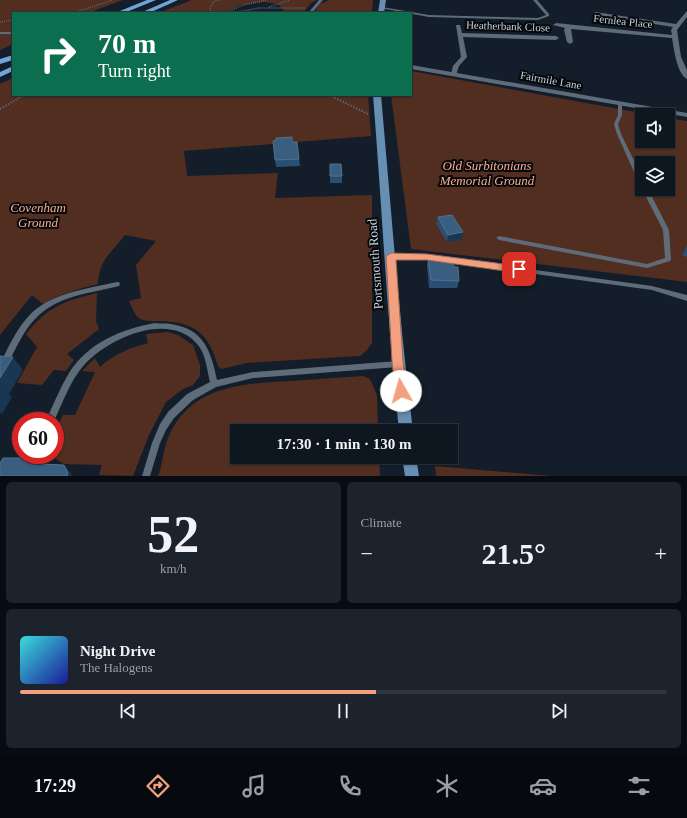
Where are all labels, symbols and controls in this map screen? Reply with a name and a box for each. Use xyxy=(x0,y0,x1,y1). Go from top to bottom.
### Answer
street label: Fernlea Place xyxy=(593,12,653,30)
street label: Heatherbank Close xyxy=(466,19,550,33)
icon: right xyxy=(32,28,84,80)
text: 70 m xyxy=(98,28,156,59)
text: Turn right xyxy=(98,61,171,81)
street label: Fairmile Lane xyxy=(519,69,583,91)
map controls xyxy=(635,108,675,196)
button: sound xyxy=(635,108,675,148)
button: layers xyxy=(635,156,675,196)
park label: Old Surbitonians Memorial Ground xyxy=(439,158,535,188)
park label: Covenham Ground xyxy=(10,200,66,230)
street label: Portsmouth Road xyxy=(364,218,386,310)
pin xyxy=(502,252,536,286)
icon: arrive xyxy=(508,258,530,280)
position arrow xyxy=(380,370,422,412)
speed limit sign: 60 xyxy=(12,412,64,464)
text: 17:30 · 1 min · 130 m xyxy=(277,436,412,452)
text: 52 xyxy=(147,506,199,563)
text: Climate xyxy=(361,515,402,530)
text: 21.5° xyxy=(482,537,546,570)
text: − xyxy=(361,541,373,566)
text: + xyxy=(655,541,667,566)
text: km/h xyxy=(160,561,187,576)
text: Night Drive xyxy=(80,643,155,659)
text: The Halogens xyxy=(80,660,153,675)
icon: previous xyxy=(117,700,139,722)
icon: pause xyxy=(332,700,354,722)
icon: next xyxy=(548,700,570,722)
icon: directions xyxy=(144,772,172,800)
icon: music xyxy=(240,772,268,800)
icon: phone xyxy=(336,772,364,800)
icon: climate xyxy=(433,772,461,800)
icon: car xyxy=(529,772,557,800)
icon: filters xyxy=(625,772,653,800)
text: 17:29 xyxy=(34,776,76,796)

